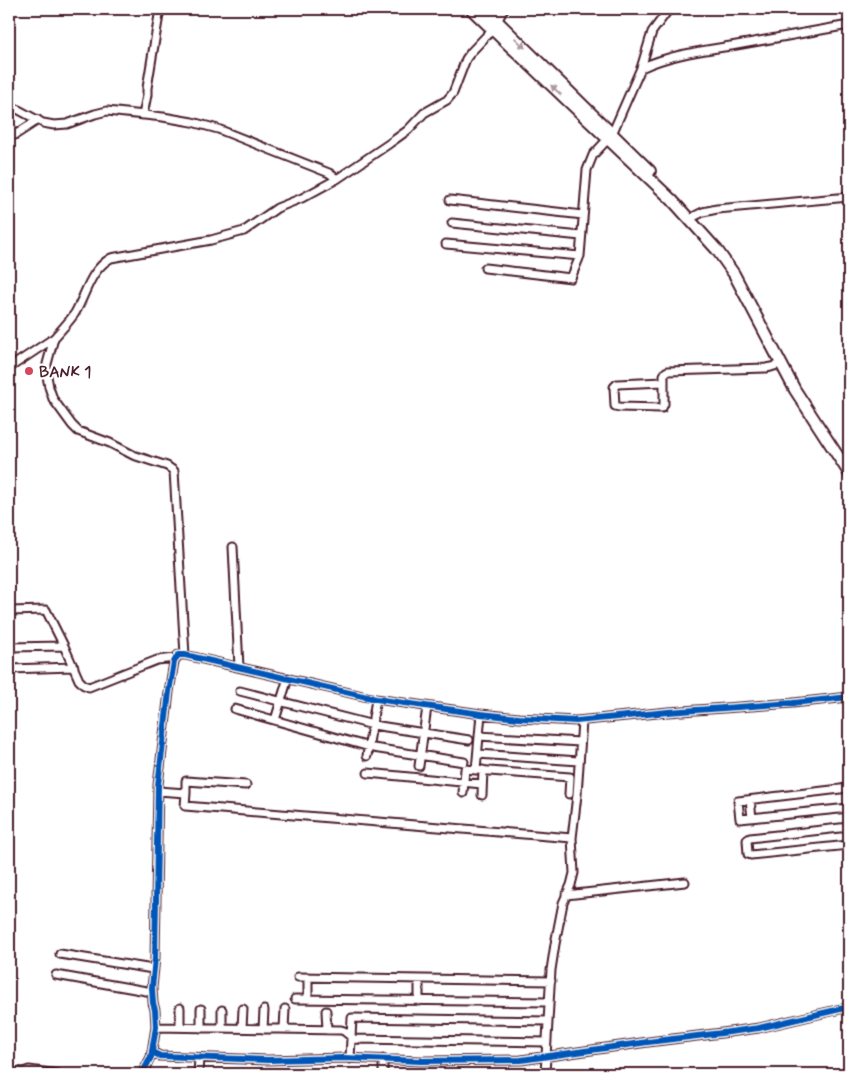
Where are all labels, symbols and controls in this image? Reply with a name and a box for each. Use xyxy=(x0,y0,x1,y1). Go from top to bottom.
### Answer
one-way arrow xyxy=(514,37,526,49)
one-way arrow xyxy=(550,85,562,97)
place label: BANK 1 xyxy=(39,362,91,383)
marker: BANK 1 xyxy=(23,365,35,377)

